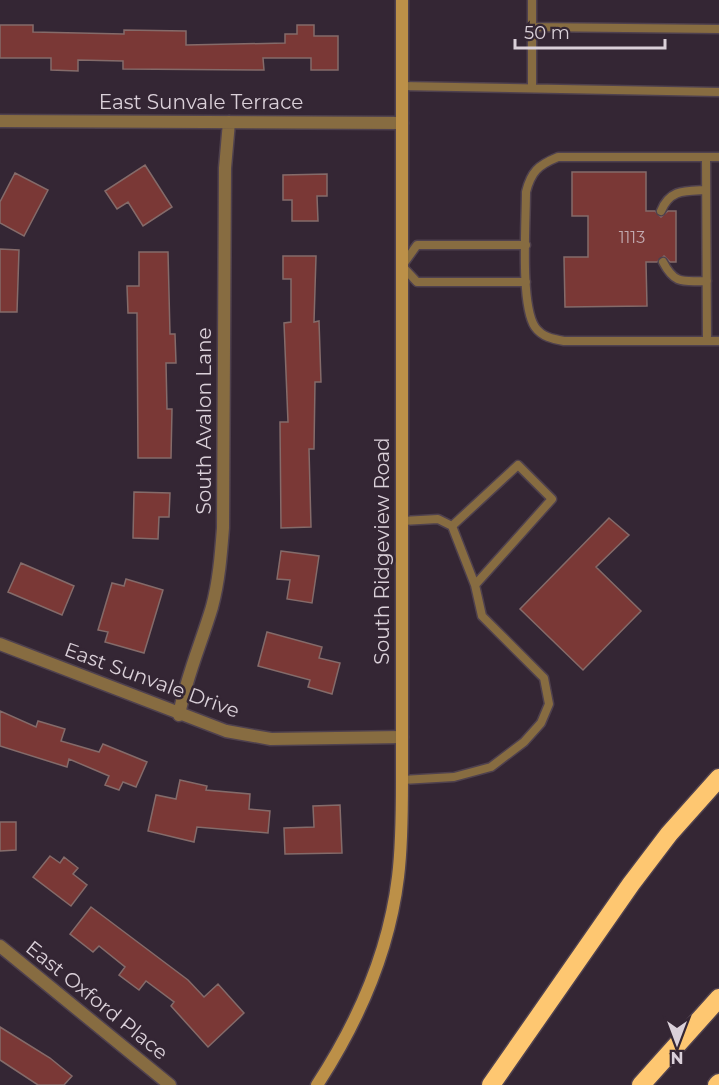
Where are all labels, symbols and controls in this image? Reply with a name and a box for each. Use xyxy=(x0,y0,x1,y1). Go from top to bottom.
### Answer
scale bar xyxy=(515,12,665,50)
text: 50 m xyxy=(524,22,570,44)
street label: East Sunvale Terrace xyxy=(99,90,303,114)
house number: 1113 xyxy=(619,228,645,247)
street label: South Avalon Lane xyxy=(192,327,216,515)
street label: South Ridgeview Road xyxy=(370,437,394,665)
street label: East Sunvale Drive xyxy=(61,637,243,723)
street label: East Oxford Place xyxy=(21,935,173,1065)
north arrow xyxy=(647,1013,707,1073)
text: N xyxy=(671,1048,683,1067)

